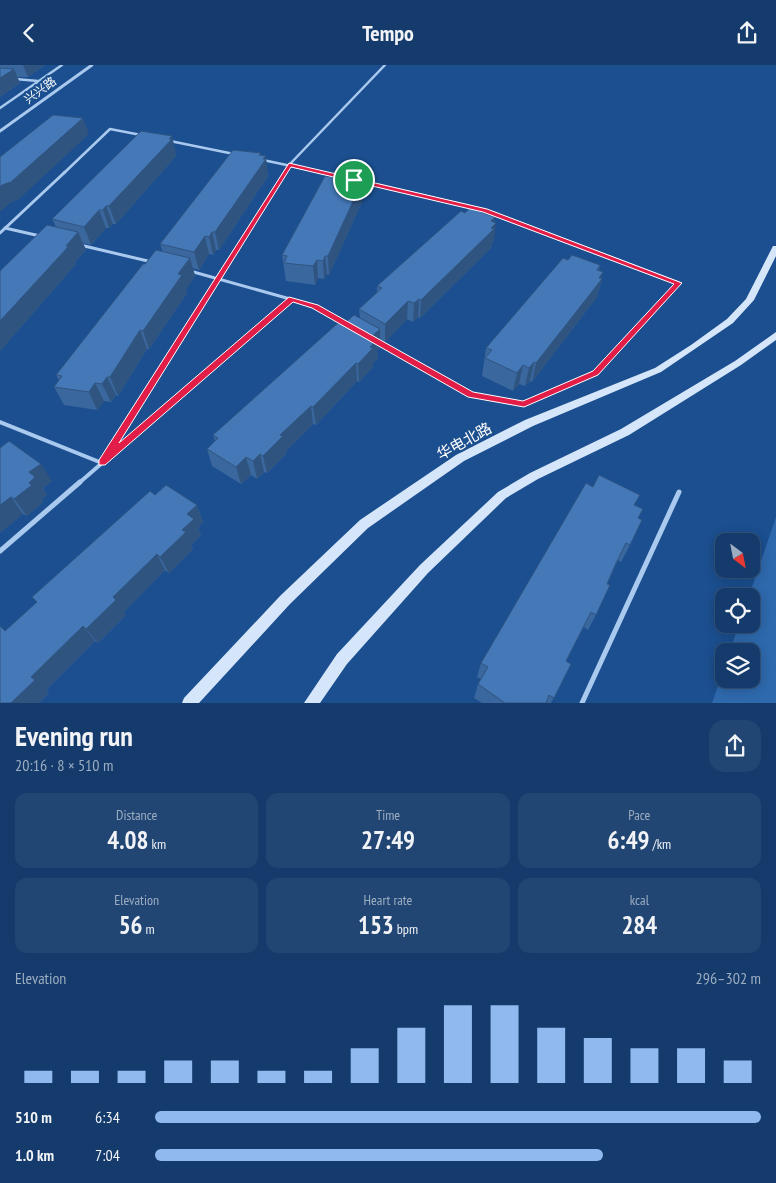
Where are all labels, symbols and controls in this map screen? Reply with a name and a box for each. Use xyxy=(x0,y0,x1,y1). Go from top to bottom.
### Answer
icon: back xyxy=(15,19,43,47)
text: Tempo xyxy=(362,19,414,47)
icon: share xyxy=(733,19,761,47)
street label: 兴兴路 xyxy=(21,73,59,107)
pin xyxy=(333,159,375,201)
icon: arrive xyxy=(340,166,368,194)
street label: 华电北路 xyxy=(433,418,495,464)
north arrow xyxy=(715,533,760,577)
map controls xyxy=(715,533,760,688)
button: locate xyxy=(715,588,760,633)
button: layers xyxy=(715,643,760,688)
text: Evening run xyxy=(15,717,133,754)
button: share xyxy=(709,720,761,772)
text: 20:16 · 8 × 510 m xyxy=(15,755,113,775)
text: Distance xyxy=(116,806,157,824)
text: Time xyxy=(376,806,400,824)
text: Pace xyxy=(628,806,650,824)
text: 4.08 xyxy=(107,824,148,856)
text: 27:49 xyxy=(361,824,415,856)
text: 6:49 xyxy=(607,824,650,856)
text: km xyxy=(148,835,166,853)
text: /km xyxy=(650,835,671,853)
text: Elevation xyxy=(114,891,159,909)
text: Heart rate xyxy=(364,891,412,909)
text: kcal xyxy=(630,891,649,909)
text: 56 xyxy=(119,909,143,941)
text: 153 xyxy=(358,909,394,941)
text: 284 xyxy=(621,909,657,941)
text: m xyxy=(143,920,155,938)
text: bpm xyxy=(394,920,418,938)
text: Elevation xyxy=(15,968,66,988)
text: 296–302 m xyxy=(696,968,761,988)
text: 510 m xyxy=(15,1107,52,1127)
text: 6:34 xyxy=(95,1107,120,1127)
text: 1.0 km xyxy=(15,1145,54,1165)
text: 7:04 xyxy=(95,1145,120,1165)

